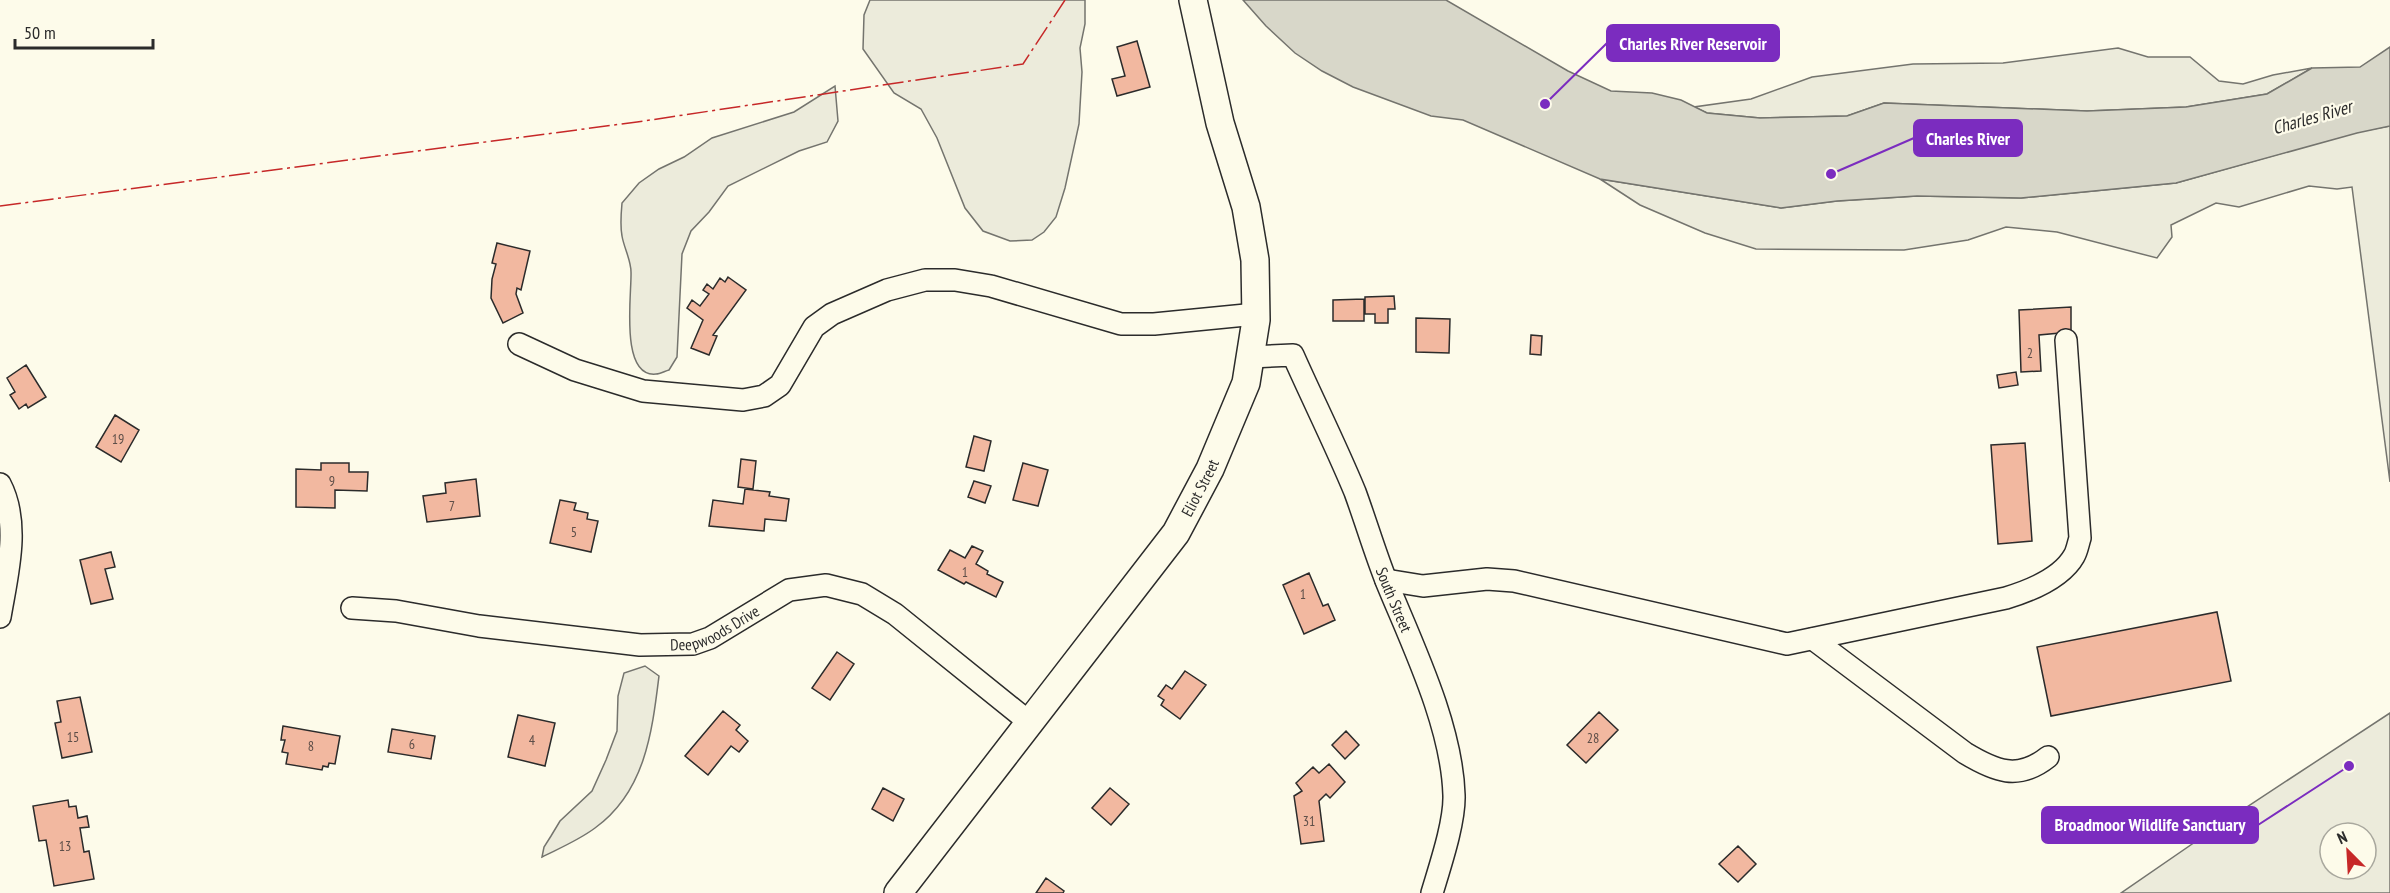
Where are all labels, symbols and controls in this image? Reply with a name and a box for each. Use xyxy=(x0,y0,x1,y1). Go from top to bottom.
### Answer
scale bar xyxy=(15,12,153,50)
text: 50 m xyxy=(24,21,56,44)
callout: Charles River Reservoir xyxy=(1607,25,1779,61)
text: Charles River Reservoir xyxy=(1619,32,1768,55)
water label: Charles River xyxy=(2270,94,2357,139)
callout: Charles River xyxy=(1914,120,2022,156)
text: Charles River xyxy=(1926,127,2011,150)
house number: 2 xyxy=(2027,344,2033,362)
house number: 19 xyxy=(112,430,124,448)
street label: Eliot Street xyxy=(1177,456,1223,520)
house number: 9 xyxy=(329,472,335,490)
house number: 7 xyxy=(449,497,455,515)
house number: 5 xyxy=(571,523,577,541)
house number: 1 xyxy=(962,563,968,581)
street label: South Street xyxy=(1372,564,1417,636)
house number: 1 xyxy=(1300,585,1306,603)
street label: Deepwoods Drive xyxy=(670,601,763,654)
house number: 15 xyxy=(67,728,79,746)
house number: 28 xyxy=(1587,729,1599,747)
house number: 4 xyxy=(529,731,536,749)
house number: 6 xyxy=(409,735,415,753)
house number: 8 xyxy=(308,737,314,755)
callout: Broadmoor Wildlife Sanctuary xyxy=(2042,807,2258,843)
house number: 31 xyxy=(1303,812,1315,830)
text: Broadmoor Wildlife Sanctuary xyxy=(2055,813,2246,836)
north arrow xyxy=(2318,821,2378,881)
text: N xyxy=(2334,826,2350,848)
house number: 13 xyxy=(59,837,71,855)

